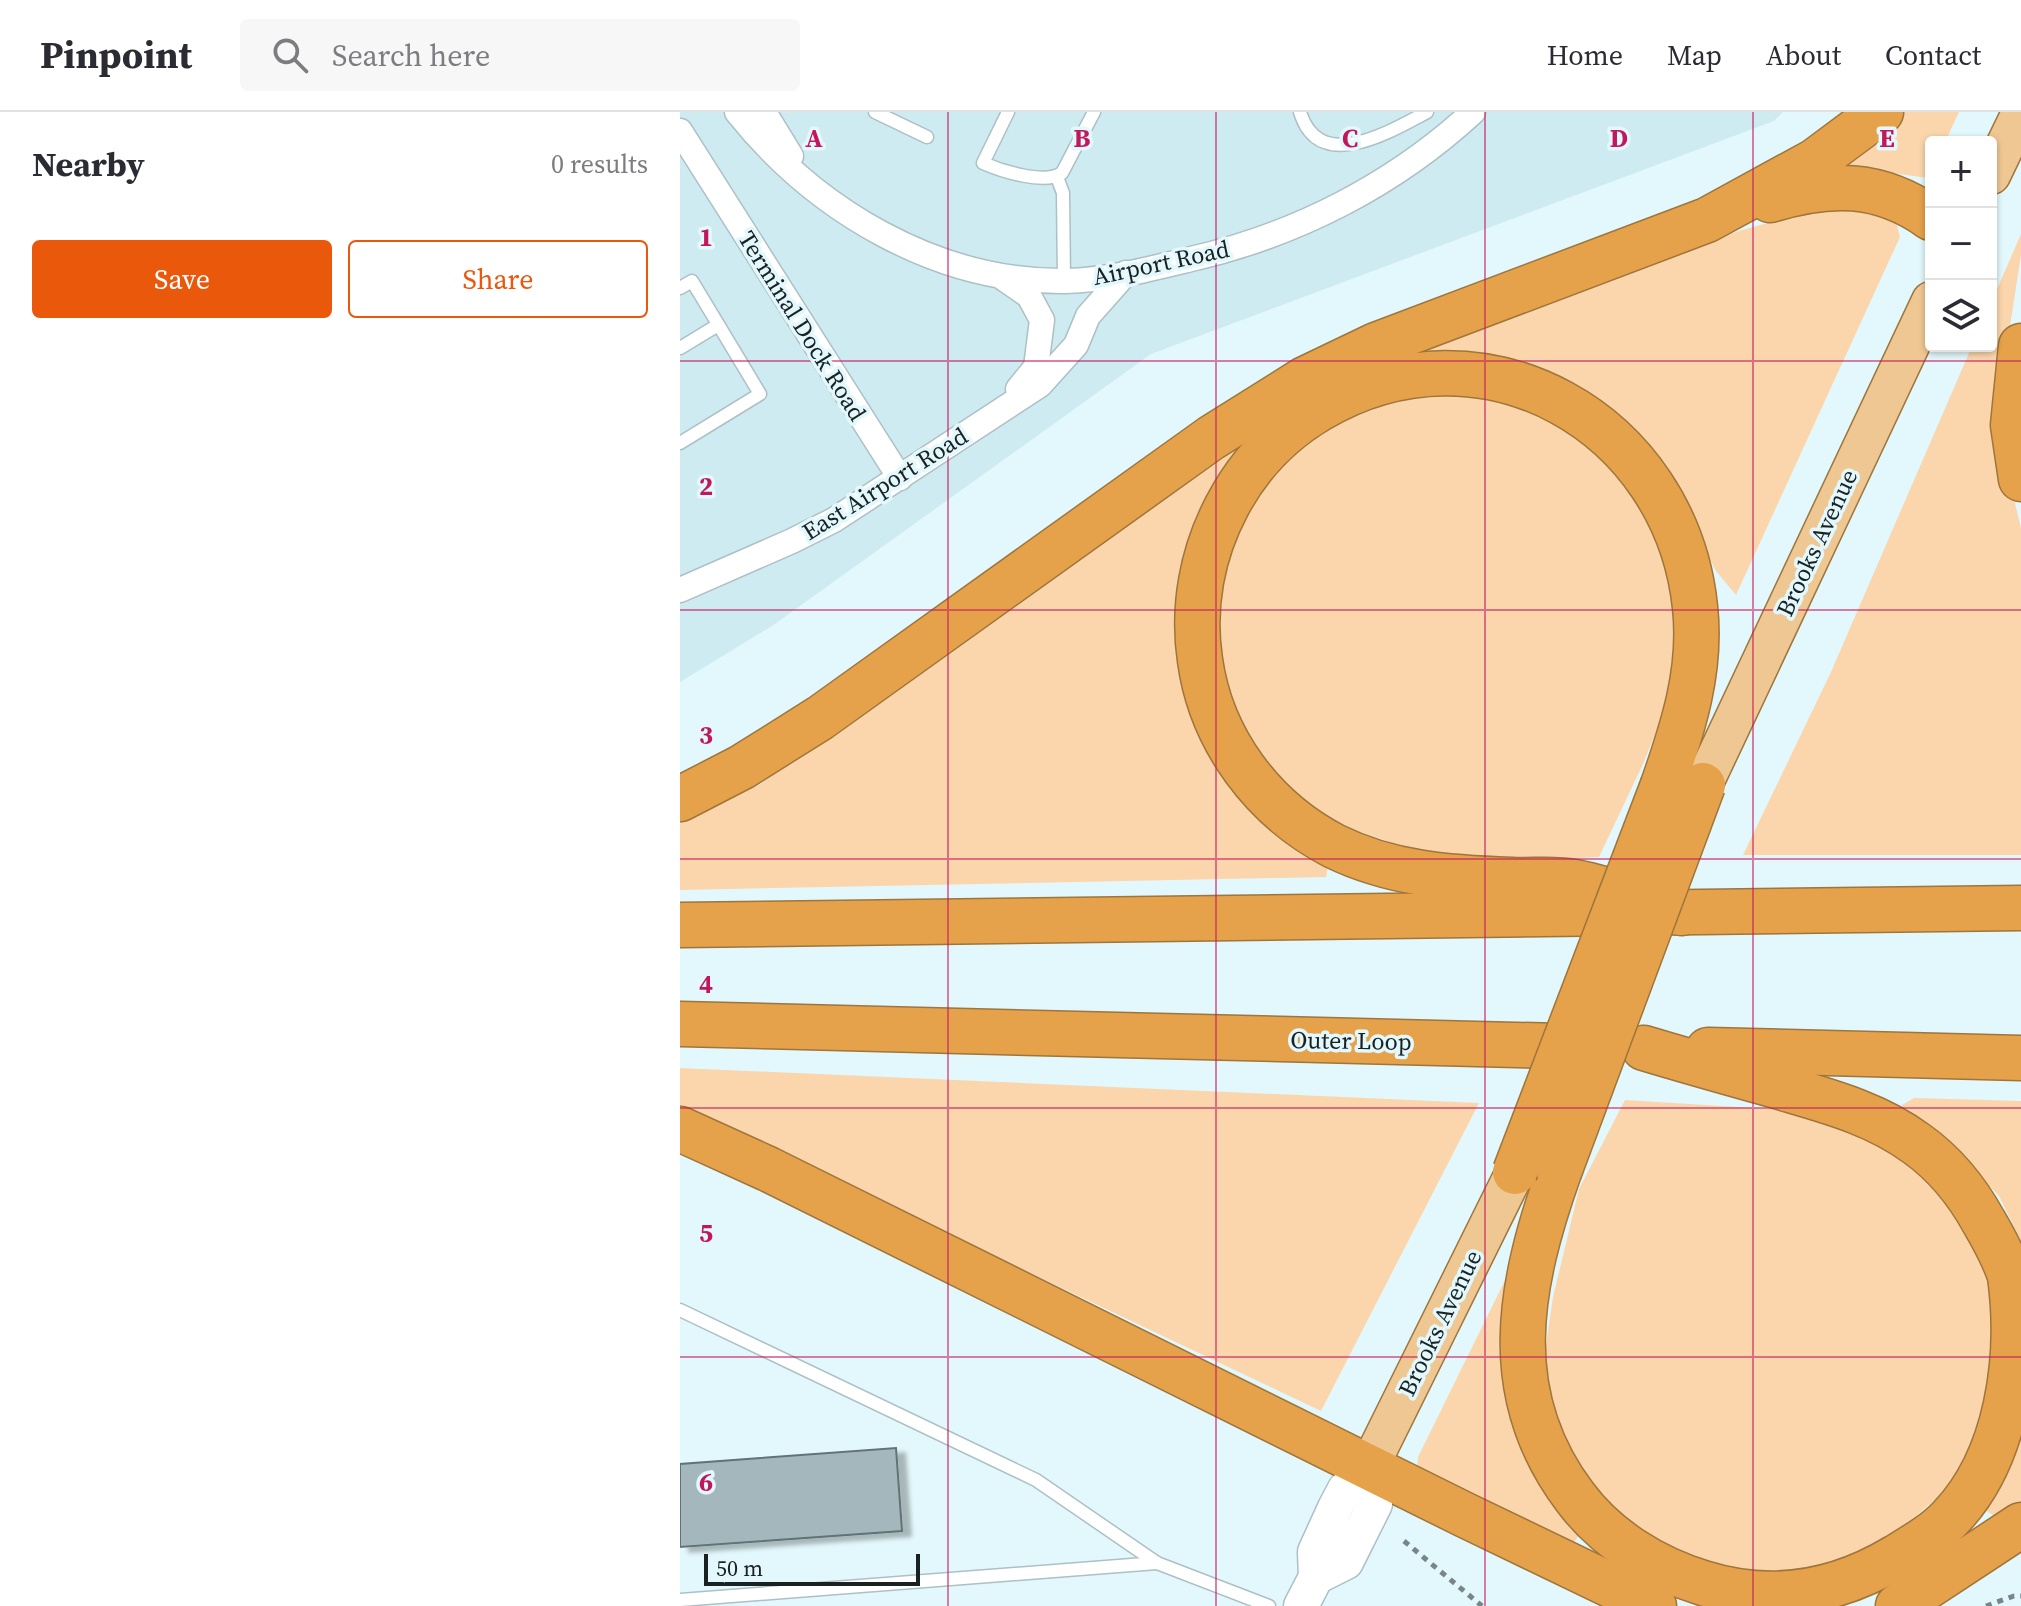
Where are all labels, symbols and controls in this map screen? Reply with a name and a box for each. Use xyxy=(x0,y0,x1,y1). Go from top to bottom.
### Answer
search box xyxy=(240,19,800,91)
text: Pinpoint xyxy=(40,29,192,81)
icon: search xyxy=(268,33,312,77)
text: Search here xyxy=(332,35,490,76)
text: Home xyxy=(1547,36,1623,74)
text: Map xyxy=(1667,36,1722,74)
text: About xyxy=(1766,36,1841,74)
text: Contact xyxy=(1885,36,1981,74)
text: A xyxy=(805,120,823,156)
text: B xyxy=(1074,120,1091,156)
text: C xyxy=(1342,120,1358,156)
text: D xyxy=(1610,120,1628,156)
text: E xyxy=(1879,120,1895,156)
map controls xyxy=(1925,136,1997,352)
button: + xyxy=(1925,136,1997,208)
text: Nearby xyxy=(32,141,145,187)
text: 0 results xyxy=(551,146,648,182)
button: − xyxy=(1925,208,1997,280)
text: 1 xyxy=(699,219,713,255)
street label: Terminal Dock Road xyxy=(731,224,874,427)
street label: Airport Road xyxy=(1090,232,1233,293)
button: Save xyxy=(32,240,332,318)
button: Share xyxy=(348,240,648,318)
button: layers xyxy=(1925,280,1997,352)
street label: East Airport Road xyxy=(796,419,974,548)
street label: Brooks Avenue xyxy=(1768,464,1865,622)
text: 2 xyxy=(699,468,713,504)
text: 3 xyxy=(699,717,713,753)
text: 4 xyxy=(699,966,713,1002)
street label: Outer Loop xyxy=(1290,1023,1412,1058)
text: 5 xyxy=(699,1215,713,1251)
street label: Brooks Avenue xyxy=(1390,1244,1489,1401)
text: 6 xyxy=(699,1464,713,1500)
scale bar xyxy=(704,1550,920,1586)
text: 50 m xyxy=(716,1553,763,1583)

